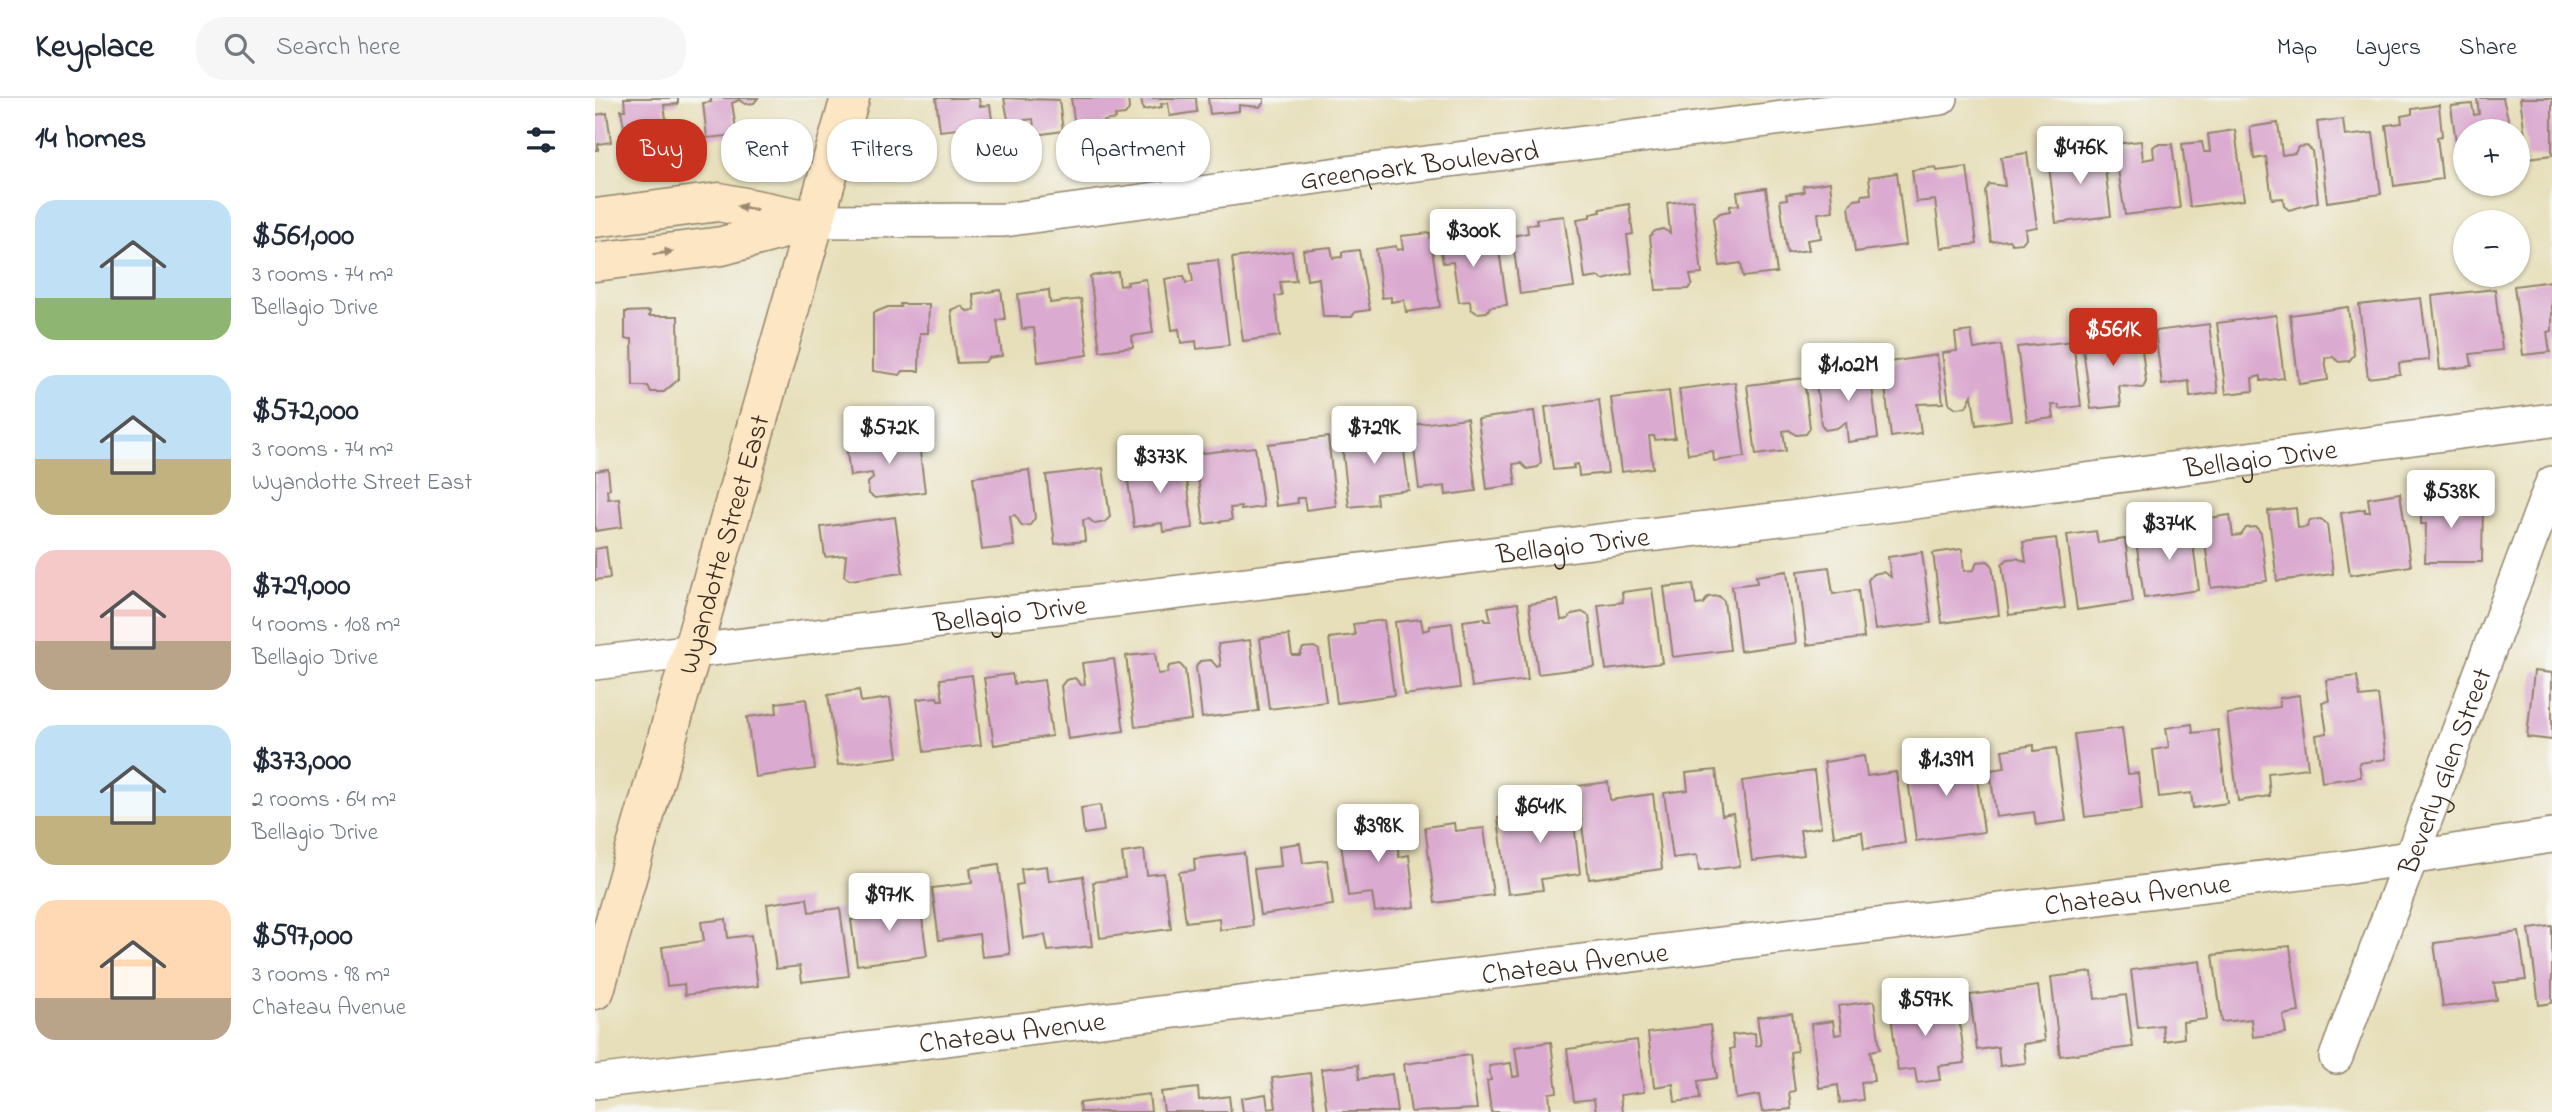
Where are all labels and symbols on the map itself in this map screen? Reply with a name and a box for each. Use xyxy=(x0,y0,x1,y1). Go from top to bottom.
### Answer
pin: $476K xyxy=(2031,126,2129,186)
street label: Greenpark Boulevard xyxy=(1298,132,1542,203)
one-way arrow xyxy=(736,202,758,213)
pin: $300K xyxy=(1424,209,1522,269)
one-way arrow xyxy=(652,248,674,259)
pin: $561K xyxy=(2064,308,2162,368)
pin: $1.02M xyxy=(1791,344,1905,403)
pin: $572K xyxy=(840,406,938,466)
pin: $729K xyxy=(1325,406,1423,466)
street label: Wyandotte Street East xyxy=(669,410,782,679)
street label: Bellagio Drive xyxy=(2181,431,2340,491)
pin: $373K xyxy=(1111,436,1209,495)
pin: $538K xyxy=(2402,470,2500,530)
pin: $374K xyxy=(2120,503,2218,562)
street label: Bellagio Drive xyxy=(1493,518,1652,577)
street label: Bellagio Drive xyxy=(931,586,1090,646)
street label: Beverly Glen Street xyxy=(2389,663,2505,882)
pin: $1.39M xyxy=(1889,738,2003,798)
pin: $641K xyxy=(1491,786,1589,845)
pin: $398K xyxy=(1329,804,1427,864)
street label: Chateau Avenue xyxy=(2042,865,2234,928)
pin: $971K xyxy=(840,874,938,933)
street label: Chateau Avenue xyxy=(1480,934,1671,997)
pin: $597K xyxy=(1876,978,1974,1038)
street label: Chateau Avenue xyxy=(917,1003,1108,1066)

